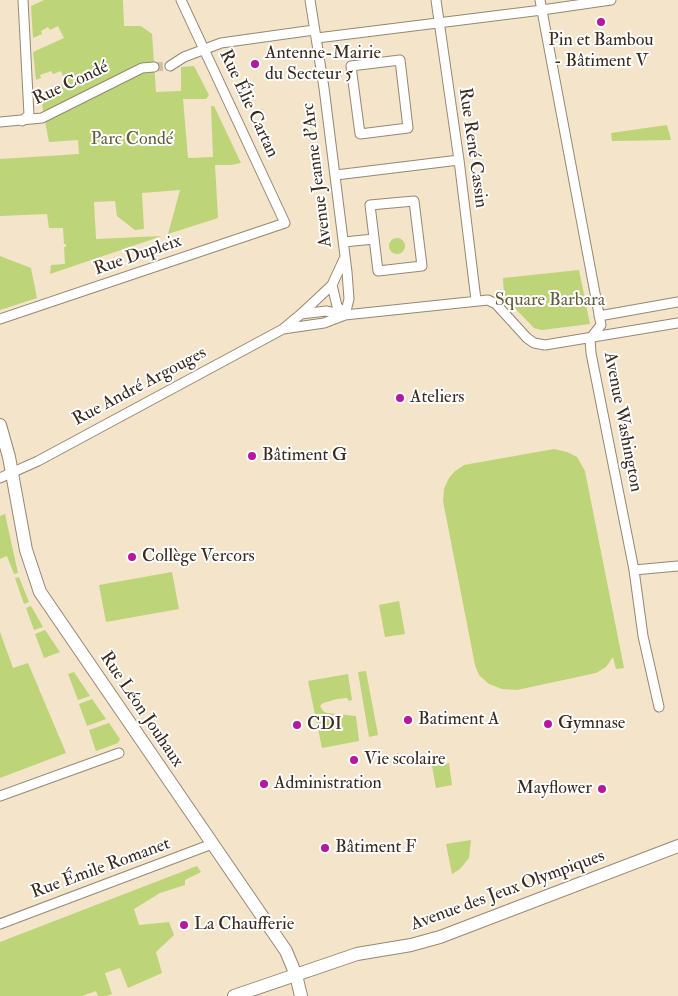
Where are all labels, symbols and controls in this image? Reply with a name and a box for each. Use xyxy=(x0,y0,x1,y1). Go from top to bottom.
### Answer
marker: Pin et Bambou - Bâtiment V xyxy=(595,16,607,28)
place label: Pin et Bambou - Bâtiment V xyxy=(548,30,654,72)
place label: Antenne-Mairie du Secteur 5 xyxy=(265,43,381,86)
street label: Rue Élie Cartan xyxy=(214,47,282,161)
street label: Rue Condé xyxy=(30,57,112,111)
marker: Antenne-Mairie du Secteur 5 xyxy=(249,58,261,70)
street label: Rue René Cassin xyxy=(453,87,491,209)
street label: Avenue Jeanne d'Arc xyxy=(298,101,338,249)
park label: Parc Condé xyxy=(91,129,173,151)
street label: Rue Dupleix xyxy=(91,231,185,281)
park label: Square Barbara xyxy=(495,290,605,312)
street label: Rue André Argouges xyxy=(69,343,211,431)
street label: Avenue Washington xyxy=(598,350,646,494)
place label: Ateliers xyxy=(410,387,465,409)
marker: Ateliers xyxy=(394,392,406,404)
place label: Bâtiment G xyxy=(262,445,347,467)
marker: Bâtiment G xyxy=(246,450,258,462)
place label: Collège Vercors xyxy=(142,546,255,568)
marker: Collège Vercors xyxy=(126,551,138,563)
street label: Rue Léon Jouhaux xyxy=(94,648,188,772)
place label: Batiment A xyxy=(418,709,499,731)
place label: Gymnase xyxy=(558,713,625,735)
place label: CDI xyxy=(307,714,342,736)
marker: Batiment A xyxy=(402,714,414,726)
marker: Gymnase xyxy=(542,718,554,730)
marker: CDI xyxy=(291,719,303,731)
place label: Vie scolaire xyxy=(364,749,446,771)
marker: Vie scolaire xyxy=(348,754,360,766)
place label: Administration xyxy=(274,773,382,795)
marker: Administration xyxy=(258,778,270,790)
place label: Mayflower xyxy=(516,778,592,800)
marker: Mayflower xyxy=(596,783,608,795)
street label: Rue Émile Romanet xyxy=(29,834,173,904)
place label: Bâtiment F xyxy=(335,837,416,859)
marker: Bâtiment F xyxy=(319,842,331,854)
street label: Avenue des Jeux Olympiques xyxy=(408,846,608,936)
place label: La Chaufferie xyxy=(194,914,294,936)
marker: La Chaufferie xyxy=(178,919,190,931)

